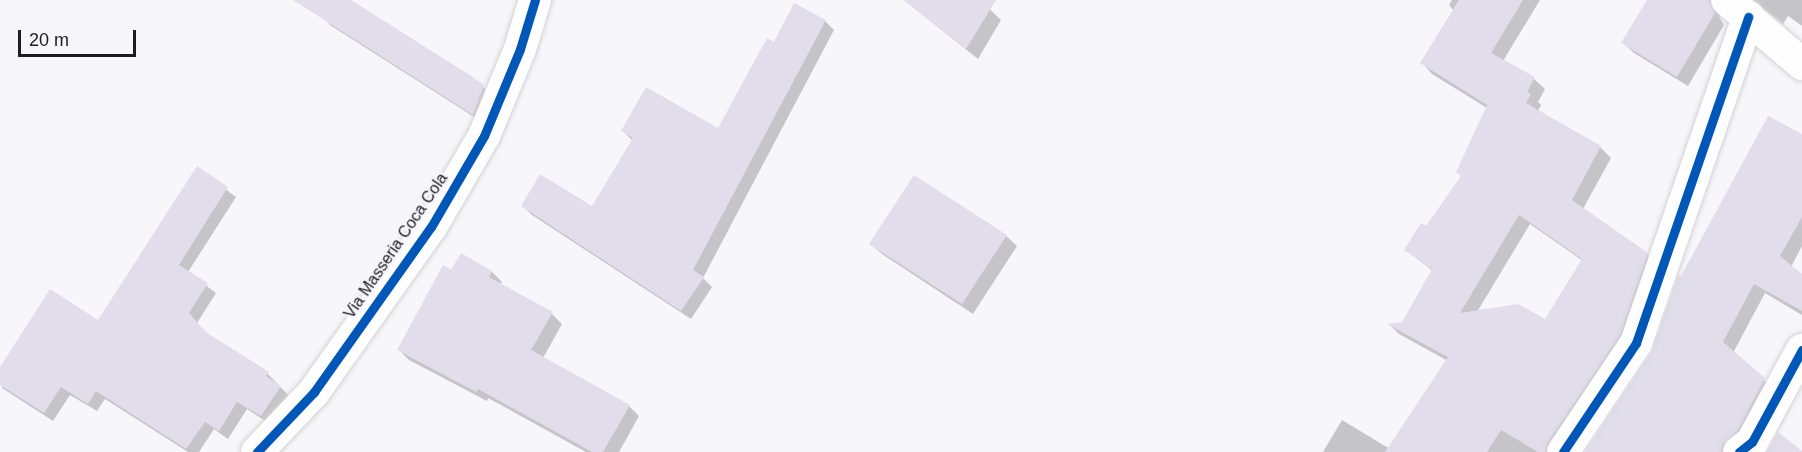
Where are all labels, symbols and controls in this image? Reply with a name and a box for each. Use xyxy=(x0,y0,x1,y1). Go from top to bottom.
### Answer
scale bar xyxy=(21,18,140,56)
text: 20 m xyxy=(29,30,69,50)
street label: Via Masseria Coca Cola xyxy=(340,170,452,322)

